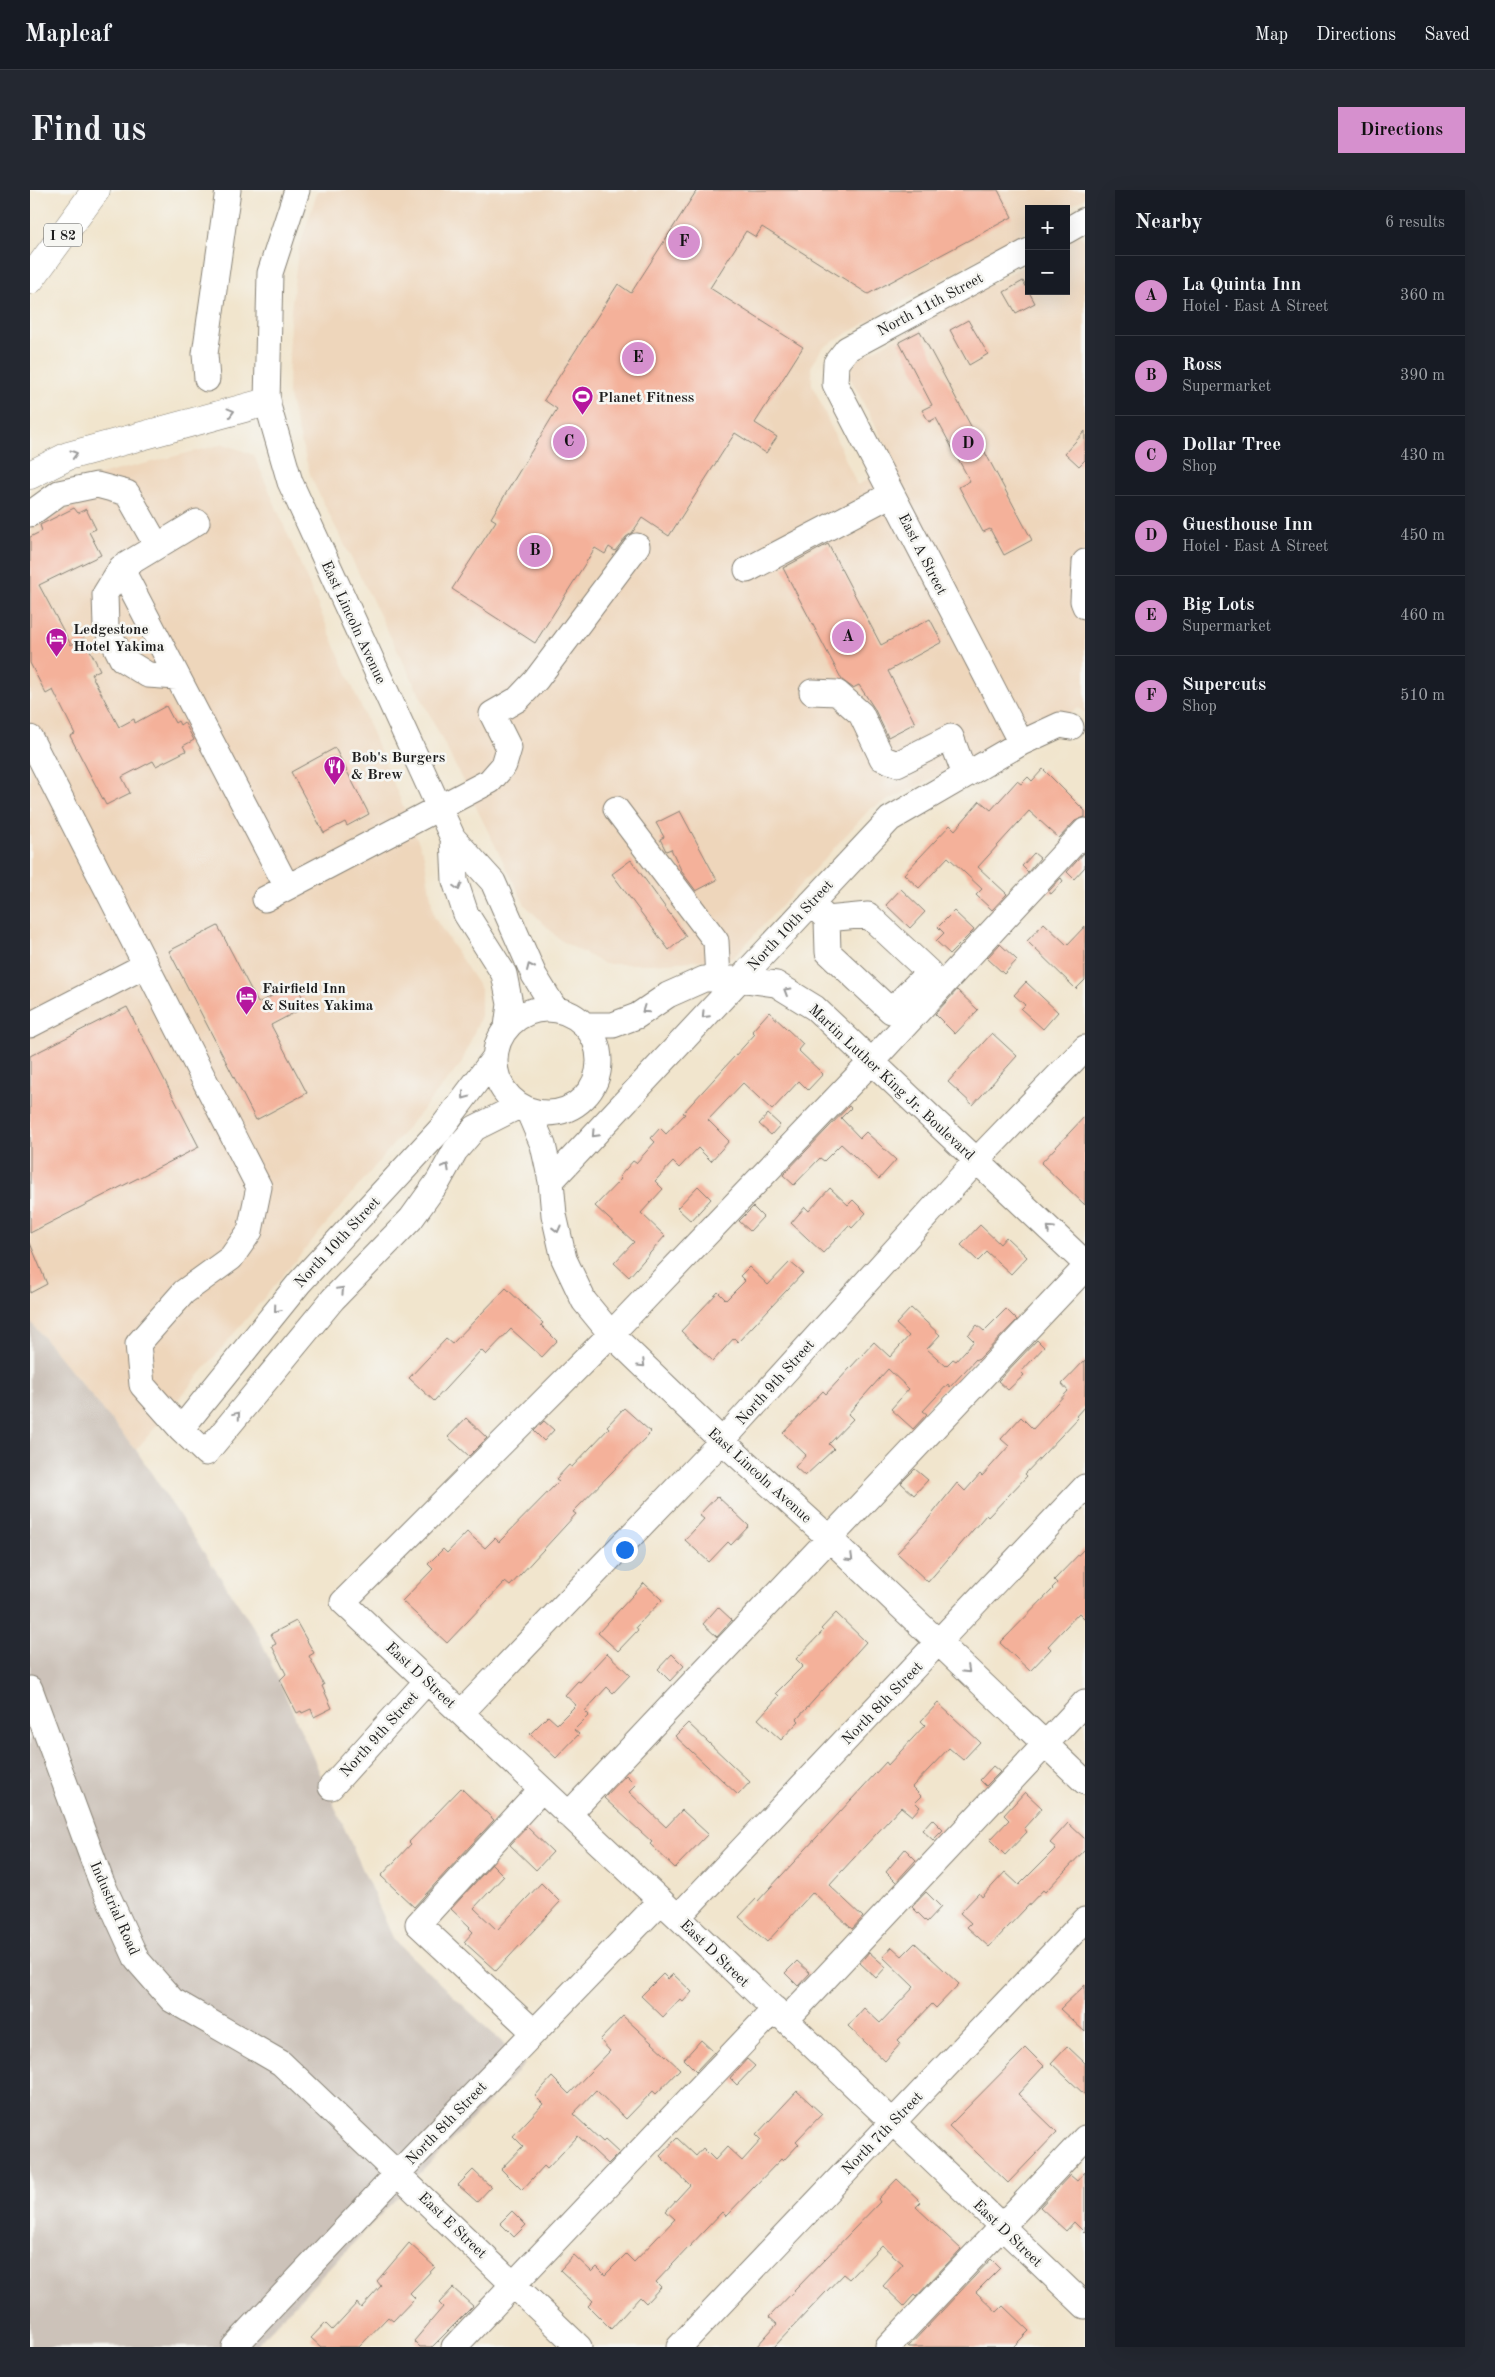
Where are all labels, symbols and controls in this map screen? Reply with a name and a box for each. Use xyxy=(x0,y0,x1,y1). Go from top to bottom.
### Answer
text: Mapleaf xyxy=(25,23,111,47)
text: Map xyxy=(1255,26,1288,44)
text: Directions xyxy=(1316,26,1396,44)
text: Saved xyxy=(1424,26,1470,44)
button: Directions xyxy=(1338,107,1465,153)
text: Find us xyxy=(30,113,146,148)
map controls xyxy=(1025,205,1070,295)
button: + xyxy=(1025,205,1070,250)
text: Nearby xyxy=(1135,212,1203,233)
text: 6 results xyxy=(1385,215,1445,231)
pin: F xyxy=(668,223,700,261)
road number: I 82 xyxy=(44,224,82,246)
button: − xyxy=(1025,250,1070,295)
street label: North 11th Street xyxy=(875,271,986,340)
text: La Quinta Inn xyxy=(1182,276,1301,295)
text: A xyxy=(1145,288,1157,304)
text: 360 m xyxy=(1400,288,1445,304)
text: Hotel · East A Street xyxy=(1182,299,1328,315)
pin: E xyxy=(622,339,654,377)
text: Ross xyxy=(1182,356,1222,375)
text: B xyxy=(1145,368,1157,384)
text: 390 m xyxy=(1400,368,1445,384)
text: Supermarket xyxy=(1182,379,1271,395)
sports icon: Planet Fitness xyxy=(570,385,594,416)
place label: Planet Fitness xyxy=(598,391,694,406)
one-way arrow xyxy=(227,407,235,418)
pin: C xyxy=(553,423,585,461)
pin: D xyxy=(952,425,984,463)
text: Dollar Tree xyxy=(1182,436,1281,455)
text: C xyxy=(1146,448,1156,464)
text: 430 m xyxy=(1400,448,1445,464)
one-way arrow xyxy=(69,450,78,460)
text: Shop xyxy=(1182,459,1217,475)
street label: East A Street xyxy=(895,512,949,598)
text: Guesthouse Inn xyxy=(1182,516,1313,535)
text: D xyxy=(1145,528,1157,544)
text: 450 m xyxy=(1400,528,1445,544)
pin: B xyxy=(519,532,551,570)
text: Hotel · East A Street xyxy=(1182,539,1328,555)
street label: East Lincoln Avenue xyxy=(318,559,388,687)
text: Big Lots xyxy=(1182,596,1254,615)
text: E xyxy=(1145,608,1157,624)
text: 460 m xyxy=(1400,608,1445,624)
pin: A xyxy=(832,618,864,656)
text: Supermarket xyxy=(1182,619,1271,635)
place label: Ledgestone Hotel Yakima xyxy=(73,623,165,655)
hotel icon: Ledgestone Hotel Yakima xyxy=(45,626,69,657)
text: Supercuts xyxy=(1182,676,1266,695)
text: F xyxy=(1146,688,1156,704)
text: 510 m xyxy=(1400,688,1445,704)
text: Shop xyxy=(1182,699,1217,715)
place label: Bob's Burgers & Brew xyxy=(351,751,445,783)
restaurant icon: Bob's Burgers & Brew xyxy=(323,754,347,785)
street label: North 10th Street xyxy=(746,878,837,974)
one-way arrow xyxy=(452,882,462,890)
one-way arrow xyxy=(526,963,537,972)
place label: Fairfield Inn & Suites Yakima xyxy=(262,982,374,1014)
hotel icon: Fairfield Inn & Suites Yakima xyxy=(234,985,258,1016)
one-way arrow xyxy=(784,988,793,998)
street label: Martin Luther King Jr. Boulevard xyxy=(805,1002,977,1164)
one-way arrow xyxy=(641,1004,651,1013)
one-way arrow xyxy=(702,1009,711,1018)
one-way arrow xyxy=(463,1090,471,1099)
one-way arrow xyxy=(592,1128,601,1137)
one-way arrow xyxy=(440,1164,450,1173)
street label: North 10th Street xyxy=(293,1195,384,1291)
one-way arrow xyxy=(551,1225,562,1234)
one-way arrow xyxy=(1046,1226,1055,1235)
one-way arrow xyxy=(335,1287,344,1296)
one-way arrow xyxy=(274,1303,282,1312)
street label: North 9th Street xyxy=(734,1338,818,1428)
one-way arrow xyxy=(636,1358,645,1367)
one-way arrow xyxy=(231,1412,240,1421)
street label: East Lincoln Avenue xyxy=(704,1426,814,1527)
your location xyxy=(612,1537,638,1563)
one-way arrow xyxy=(844,1552,853,1561)
street label: East D Street xyxy=(382,1640,458,1712)
street label: North 8th Street xyxy=(840,1660,926,1748)
one-way arrow xyxy=(962,1664,971,1673)
street label: North 9th Street xyxy=(338,1690,422,1780)
street label: Industrial Road xyxy=(86,1859,141,1958)
street label: East D Street xyxy=(677,1918,751,1991)
street label: North 8th Street xyxy=(404,2080,490,2168)
street label: North 7th Street xyxy=(840,2090,926,2178)
street label: East E Street xyxy=(415,2190,489,2262)
street label: East D Street xyxy=(970,2198,1044,2271)

